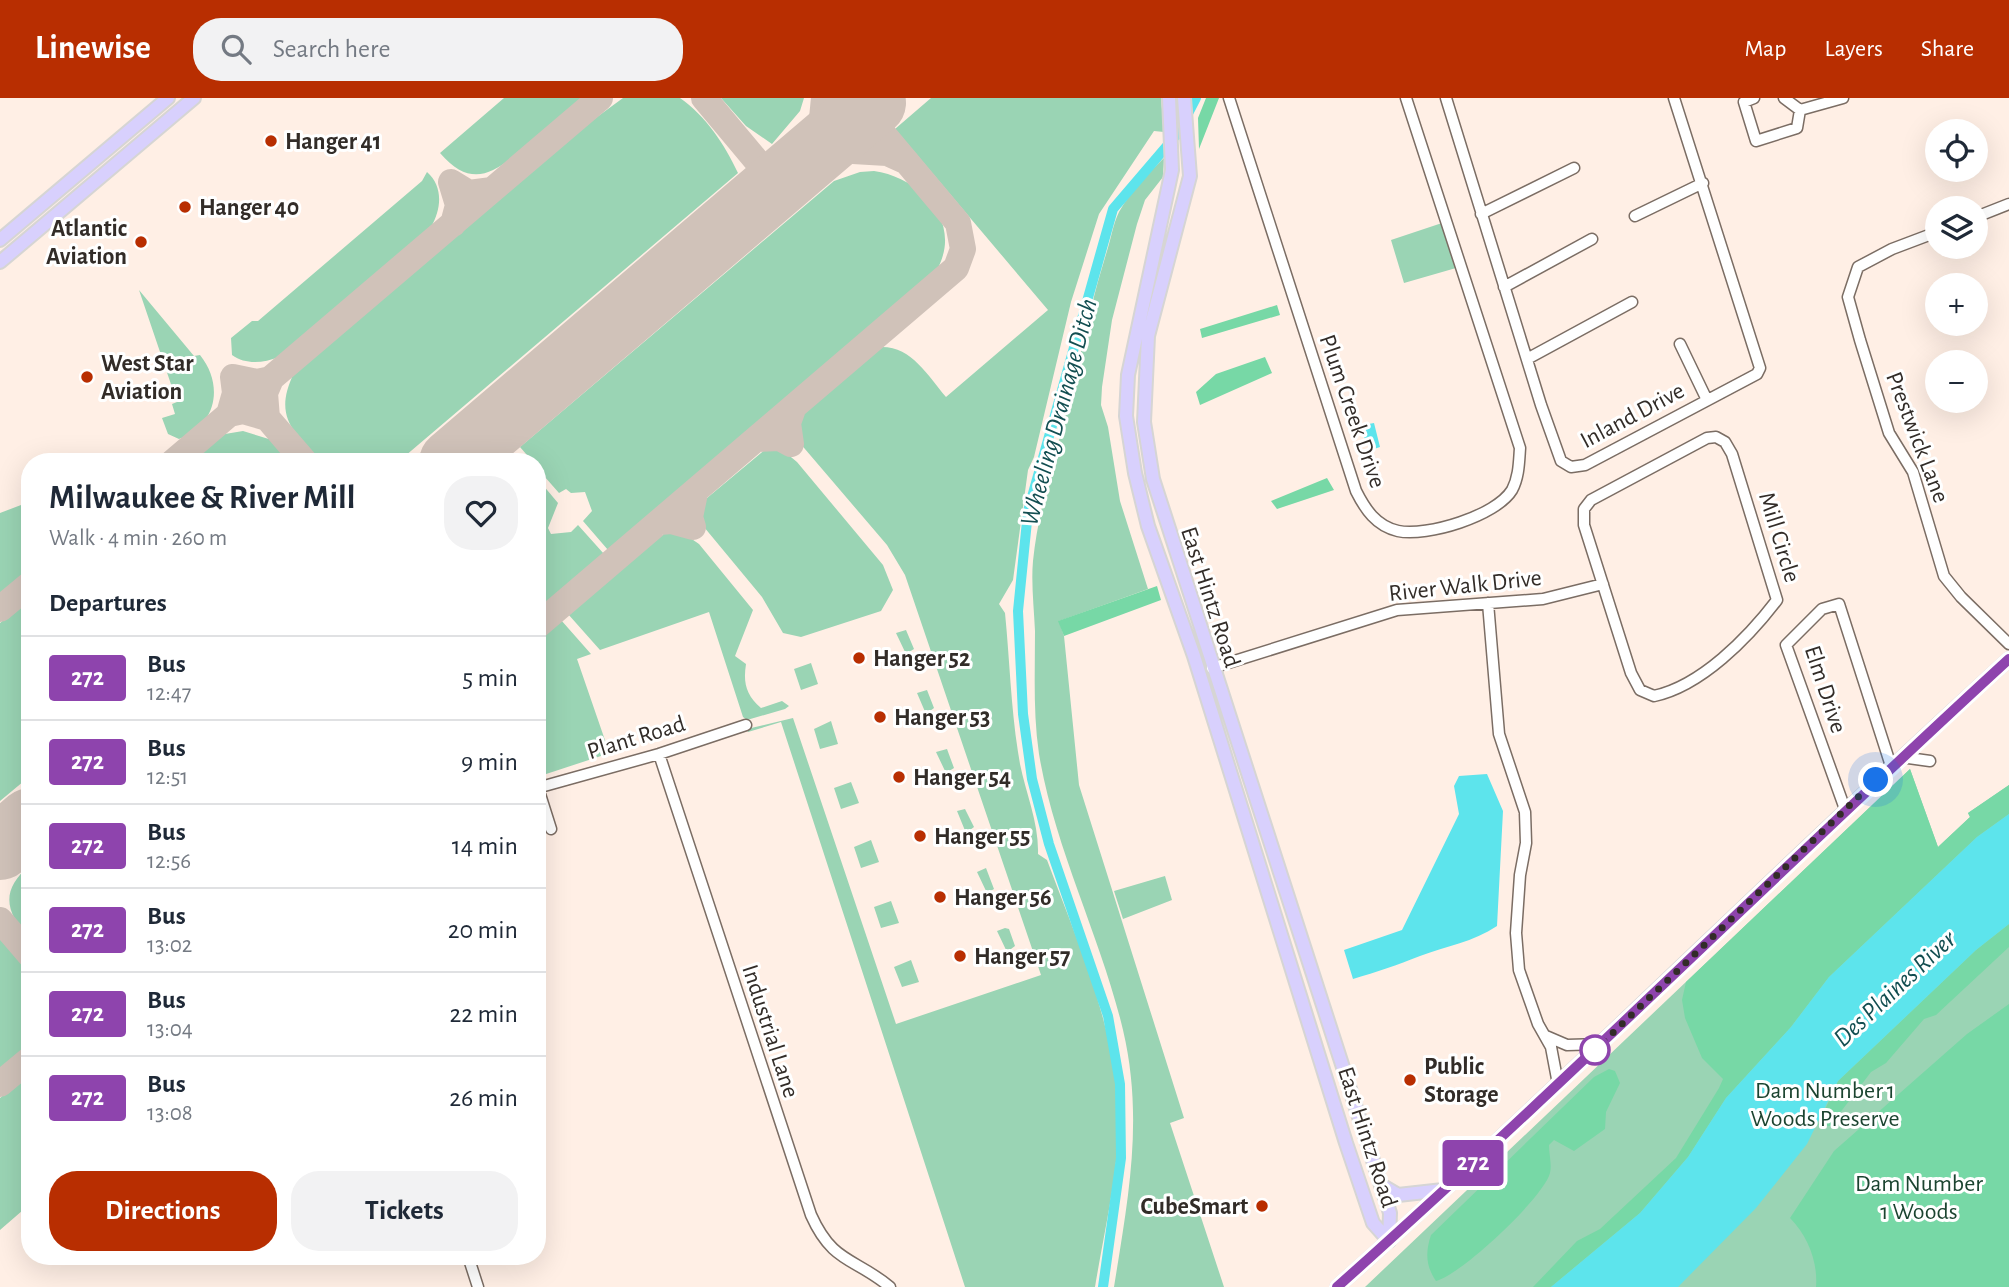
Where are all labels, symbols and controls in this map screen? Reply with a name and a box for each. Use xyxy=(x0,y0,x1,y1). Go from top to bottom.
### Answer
search box xyxy=(193,18,683,81)
icon: search xyxy=(217,30,255,68)
text: Linewise xyxy=(35,32,151,65)
text: Search here xyxy=(273,36,390,62)
text: Map xyxy=(1744,37,1786,61)
text: Layers xyxy=(1824,37,1883,61)
text: Share xyxy=(1921,37,1974,61)
map controls xyxy=(1925,119,1988,413)
button: locate xyxy=(1925,119,1988,182)
place label: Hanger 41 xyxy=(285,130,381,154)
marker: Hanger 41 xyxy=(263,133,279,149)
place label: Hanger 40 xyxy=(199,196,299,220)
button: layers xyxy=(1925,196,1988,259)
marker: Hanger 40 xyxy=(177,199,193,215)
place label: Atlantic Aviation xyxy=(46,217,127,269)
marker: Atlantic Aviation xyxy=(133,234,149,250)
button: + xyxy=(1925,273,1988,336)
water label: Wheeling Drainage Ditch xyxy=(1016,296,1102,529)
street label: Plum Creek Drive xyxy=(1315,332,1389,491)
button: − xyxy=(1925,350,1988,413)
place label: West Star Aviation xyxy=(101,352,194,404)
marker: West Star Aviation xyxy=(79,369,95,385)
street label: Prestwick Lane xyxy=(1881,369,1953,506)
street label: Inland Drive xyxy=(1576,379,1688,453)
button: heart xyxy=(444,476,518,550)
text: Milwaukee & River Mill xyxy=(49,482,355,515)
street label: Mill Circle xyxy=(1754,489,1804,585)
street label: East Hintz Road xyxy=(1176,524,1244,671)
text: Walk · 4 min · 260 m xyxy=(49,527,227,550)
street label: River Walk Drive xyxy=(1387,566,1543,606)
text: Departures xyxy=(49,590,167,616)
street label: Elm Drive xyxy=(1800,643,1850,736)
place label: Hanger 52 xyxy=(873,647,970,671)
marker: Hanger 52 xyxy=(851,650,867,666)
text: Bus xyxy=(147,651,186,677)
text: 5 min xyxy=(462,665,518,691)
text: 272 xyxy=(71,666,104,690)
text: 12:47 xyxy=(147,682,191,705)
place label: Hanger 53 xyxy=(894,706,990,730)
marker: Hanger 53 xyxy=(872,709,888,725)
street label: Plant Road xyxy=(584,712,688,764)
text: Bus xyxy=(147,735,186,761)
text: 9 min xyxy=(461,749,518,775)
text: 272 xyxy=(71,750,104,774)
your location xyxy=(1858,762,1893,797)
text: 12:51 xyxy=(147,766,188,789)
place label: Hanger 54 xyxy=(913,766,1011,790)
marker: Hanger 54 xyxy=(891,769,907,785)
text: Bus xyxy=(147,819,186,845)
place label: Hanger 55 xyxy=(934,825,1030,849)
marker: Hanger 55 xyxy=(912,828,928,844)
text: 14 min xyxy=(452,833,518,859)
text: 272 xyxy=(71,834,104,858)
text: 12:56 xyxy=(147,850,191,873)
place label: Hanger 56 xyxy=(954,886,1052,910)
marker: Hanger 56 xyxy=(932,889,948,905)
text: Bus xyxy=(147,903,186,929)
text: 20 min xyxy=(448,917,518,943)
text: 272 xyxy=(71,918,104,942)
water label: Des Plaines River xyxy=(1829,925,1962,1052)
text: 13:02 xyxy=(147,934,192,957)
place label: Hanger 57 xyxy=(974,945,1070,969)
marker: Hanger 57 xyxy=(952,948,968,964)
street label: Industrial Lane xyxy=(737,962,803,1101)
text: Bus xyxy=(147,987,186,1013)
text: 22 min xyxy=(450,1001,518,1027)
text: 272 xyxy=(71,1002,104,1026)
text: 13:04 xyxy=(147,1018,193,1041)
unlabelled marker xyxy=(1580,1035,1610,1065)
place label: Public Storage xyxy=(1424,1055,1499,1107)
street label: East Hintz Road xyxy=(1333,1064,1401,1211)
text: Bus xyxy=(147,1071,186,1097)
marker: Public Storage xyxy=(1402,1072,1418,1088)
park label: Dam Number 1 Woods Preserve xyxy=(1750,1079,1900,1131)
text: 26 min xyxy=(449,1085,518,1111)
text: 272 xyxy=(71,1086,104,1110)
text: 13:08 xyxy=(147,1102,193,1125)
line badge: 272 xyxy=(1433,1140,1513,1186)
text: 272 xyxy=(1457,1151,1489,1175)
button: Directions xyxy=(49,1171,277,1251)
button: Tickets xyxy=(291,1171,518,1251)
park label: Dam Number 1 Woods xyxy=(1855,1172,1983,1224)
place label: CubeSmart xyxy=(1140,1195,1248,1219)
marker: CubeSmart xyxy=(1254,1198,1270,1214)

